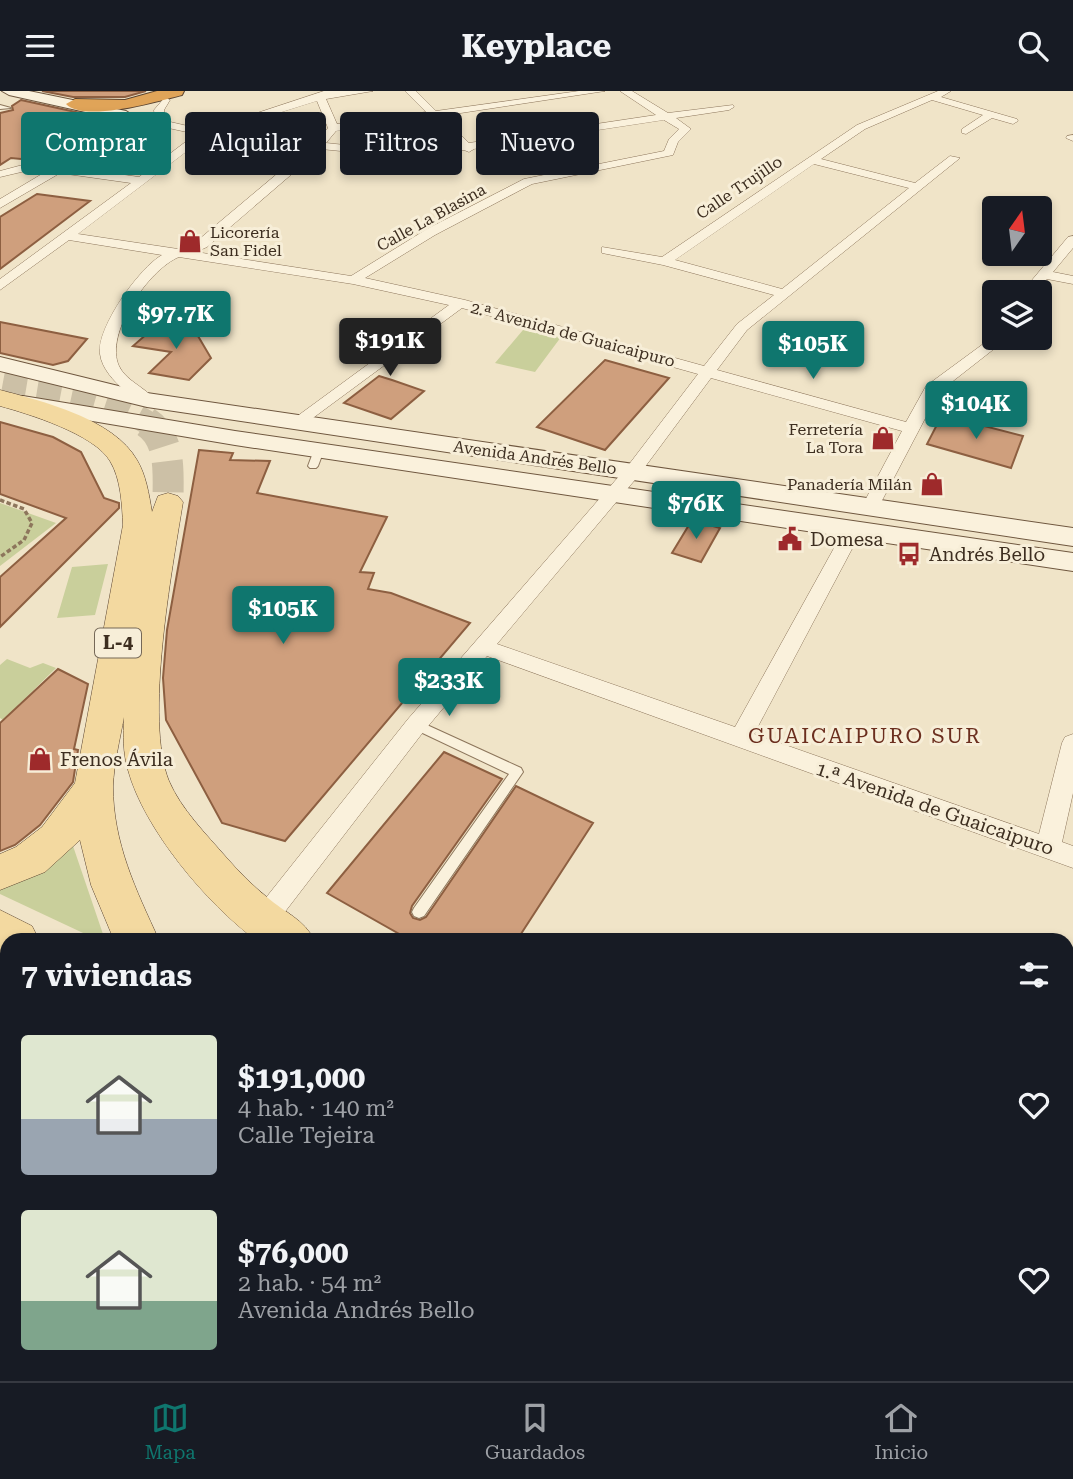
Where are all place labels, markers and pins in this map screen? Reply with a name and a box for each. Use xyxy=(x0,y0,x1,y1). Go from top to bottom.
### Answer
place label: Licorería San Fidel xyxy=(210,223,282,260)
shop icon: Licorería San Fidel xyxy=(176,227,204,255)
pin: $97.7K xyxy=(119,292,233,351)
pin: $191K xyxy=(341,319,439,378)
pin: $105K xyxy=(764,321,862,381)
pin: $104K xyxy=(927,381,1025,441)
place label: Ferretería La Tora xyxy=(789,420,863,457)
shop icon: Ferretería La Tora xyxy=(869,424,897,452)
shop icon: Panadería Milán xyxy=(918,470,946,498)
place label: Panadería Milán xyxy=(787,475,912,494)
pin: $76K xyxy=(655,482,737,541)
public building icon: Domesa xyxy=(776,525,804,553)
place label: Domesa xyxy=(810,528,884,551)
bus stop icon: Andrés Bello xyxy=(895,540,923,568)
place label: Andrés Bello xyxy=(929,543,1045,566)
pin: $105K xyxy=(234,587,332,646)
pin: $233K xyxy=(400,659,498,718)
shop icon: Frenos Ávila xyxy=(26,745,54,773)
place label: Frenos Ávila xyxy=(60,748,174,771)

